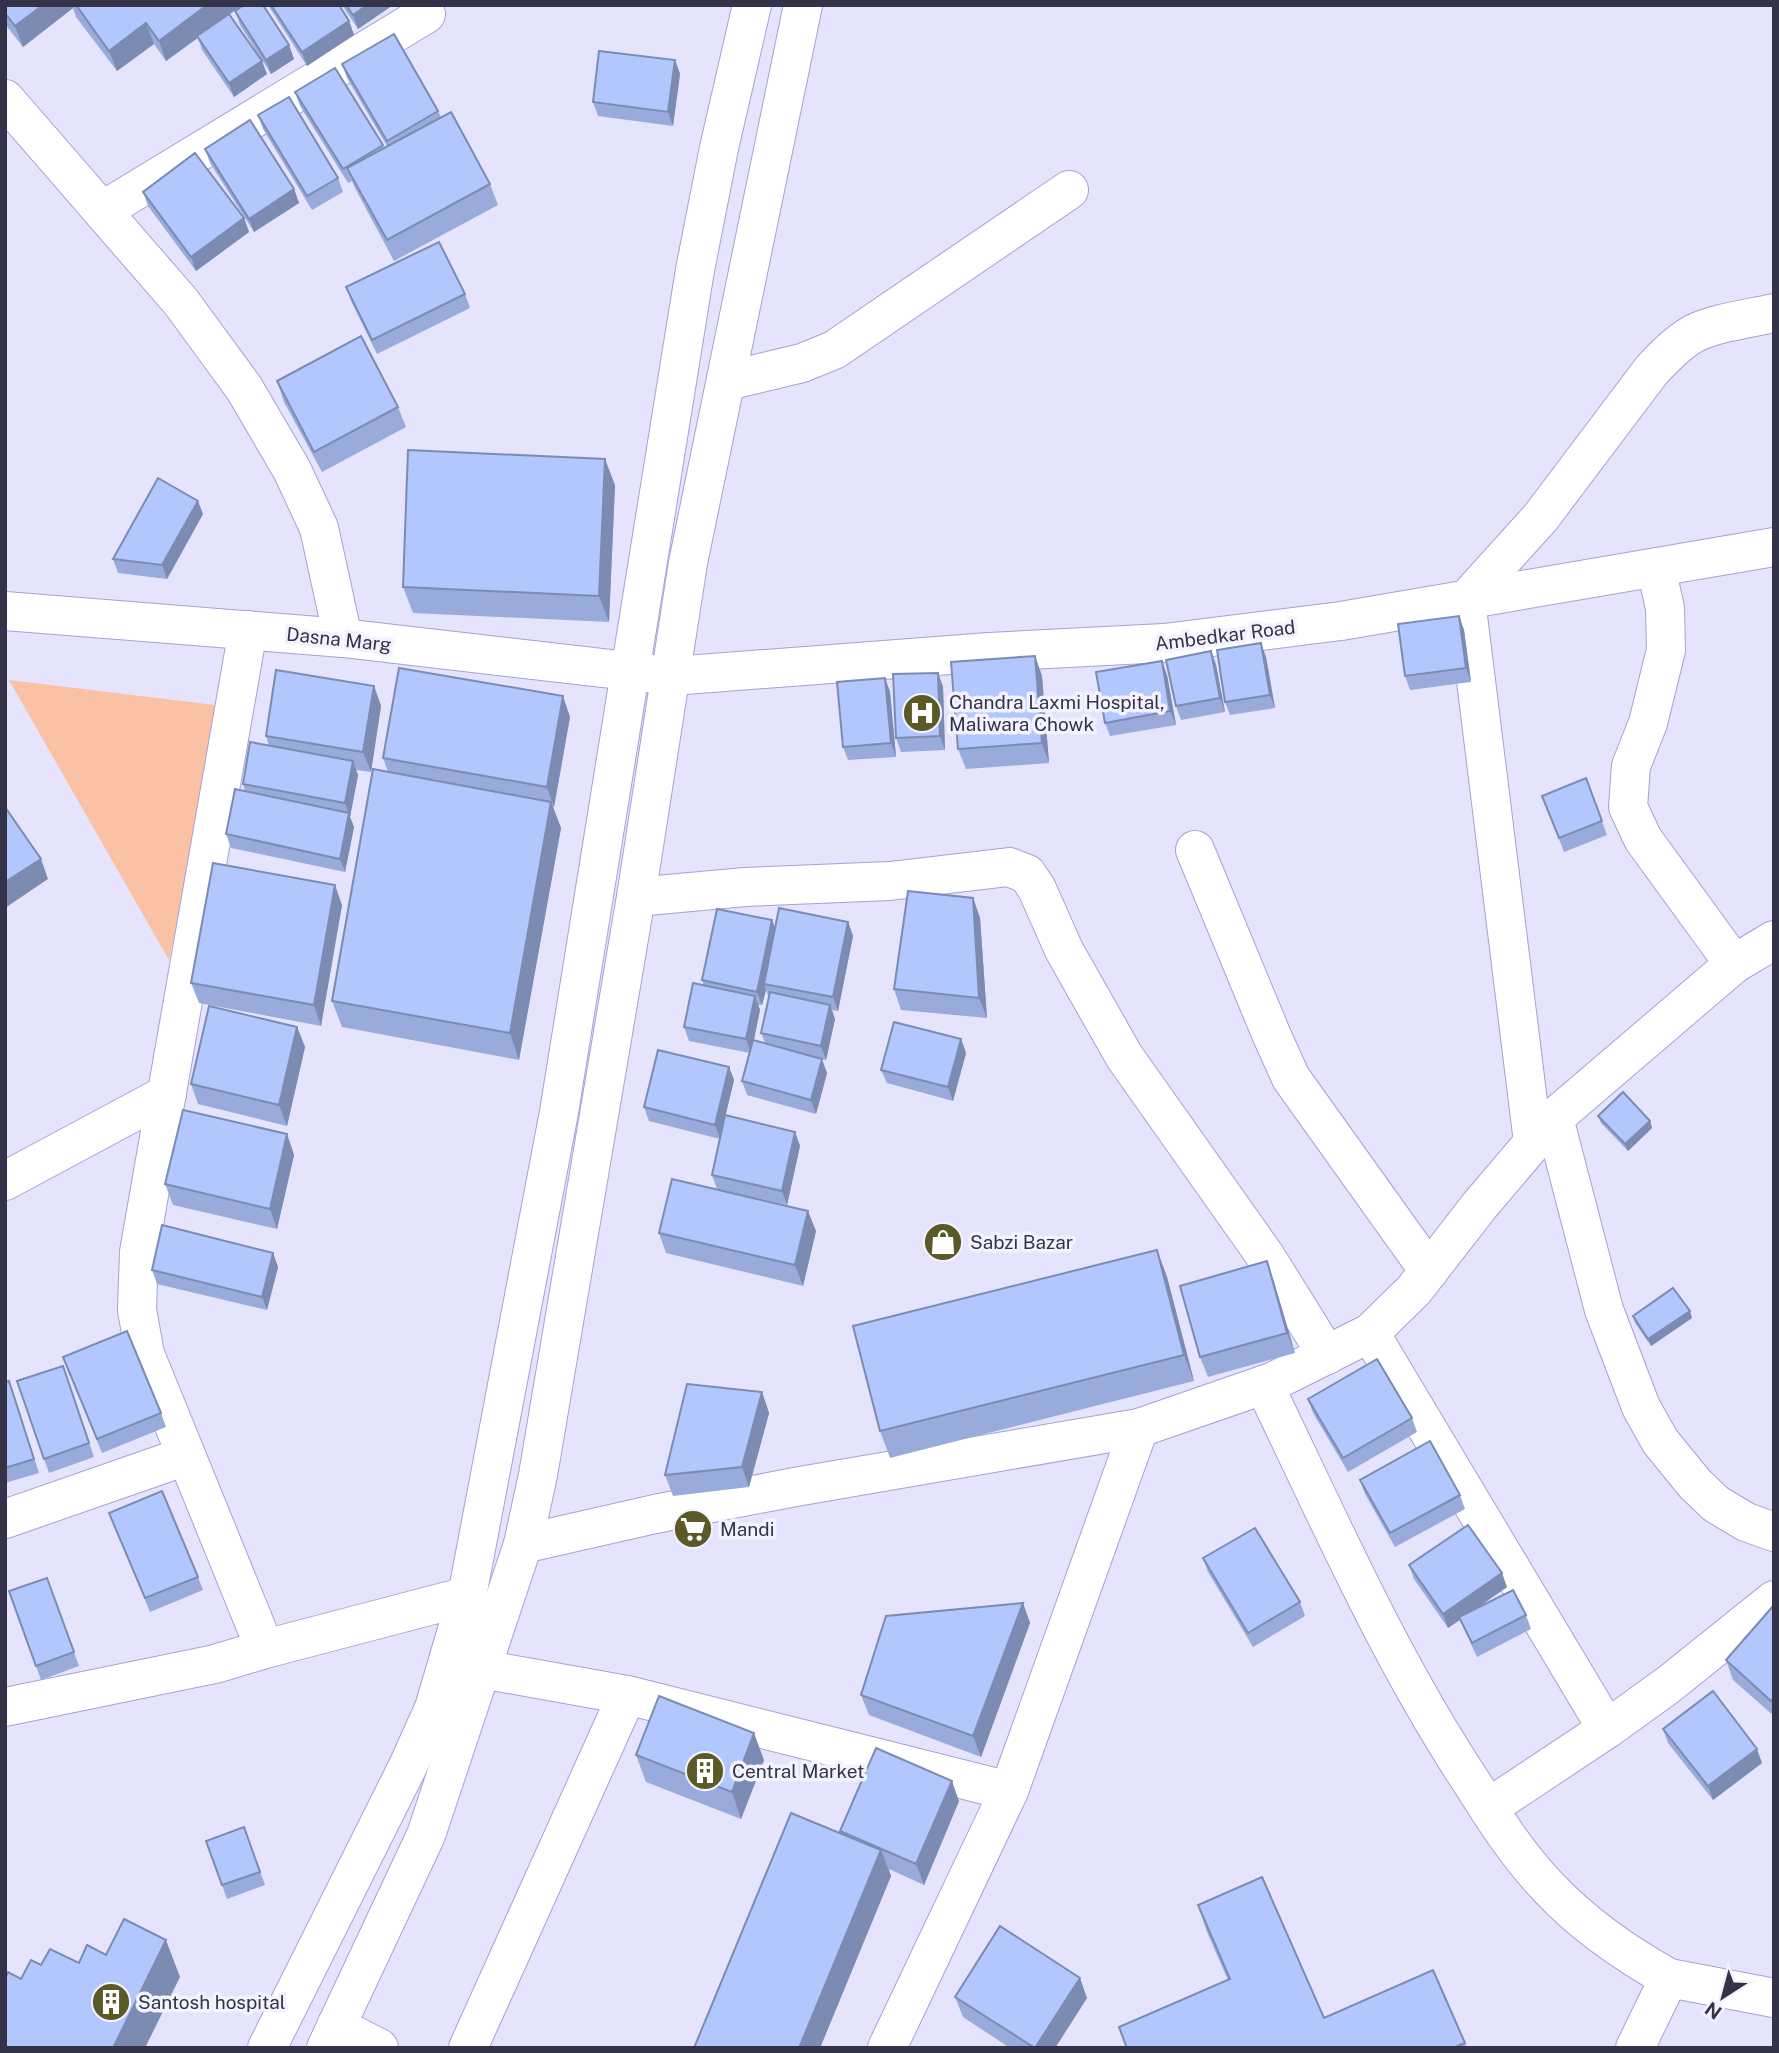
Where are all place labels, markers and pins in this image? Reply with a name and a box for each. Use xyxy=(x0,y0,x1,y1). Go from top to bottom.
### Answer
place label: Chandra Laxmi Hospital, Maliwara Chowk xyxy=(949,691,1165,735)
hospital icon: Chandra Laxmi Hospital, Maliwara Chowk xyxy=(901,692,943,734)
shop icon: Sabzi Bazar xyxy=(922,1221,964,1263)
place label: Sabzi Bazar xyxy=(970,1231,1073,1253)
supermarket icon: Mandi xyxy=(672,1508,714,1550)
place label: Mandi xyxy=(720,1518,774,1540)
building icon: Central Market xyxy=(684,1750,726,1792)
place label: Central Market xyxy=(732,1760,864,1782)
building icon: Santosh hospital xyxy=(90,1981,132,2023)
place label: Santosh hospital xyxy=(138,1991,286,2013)

